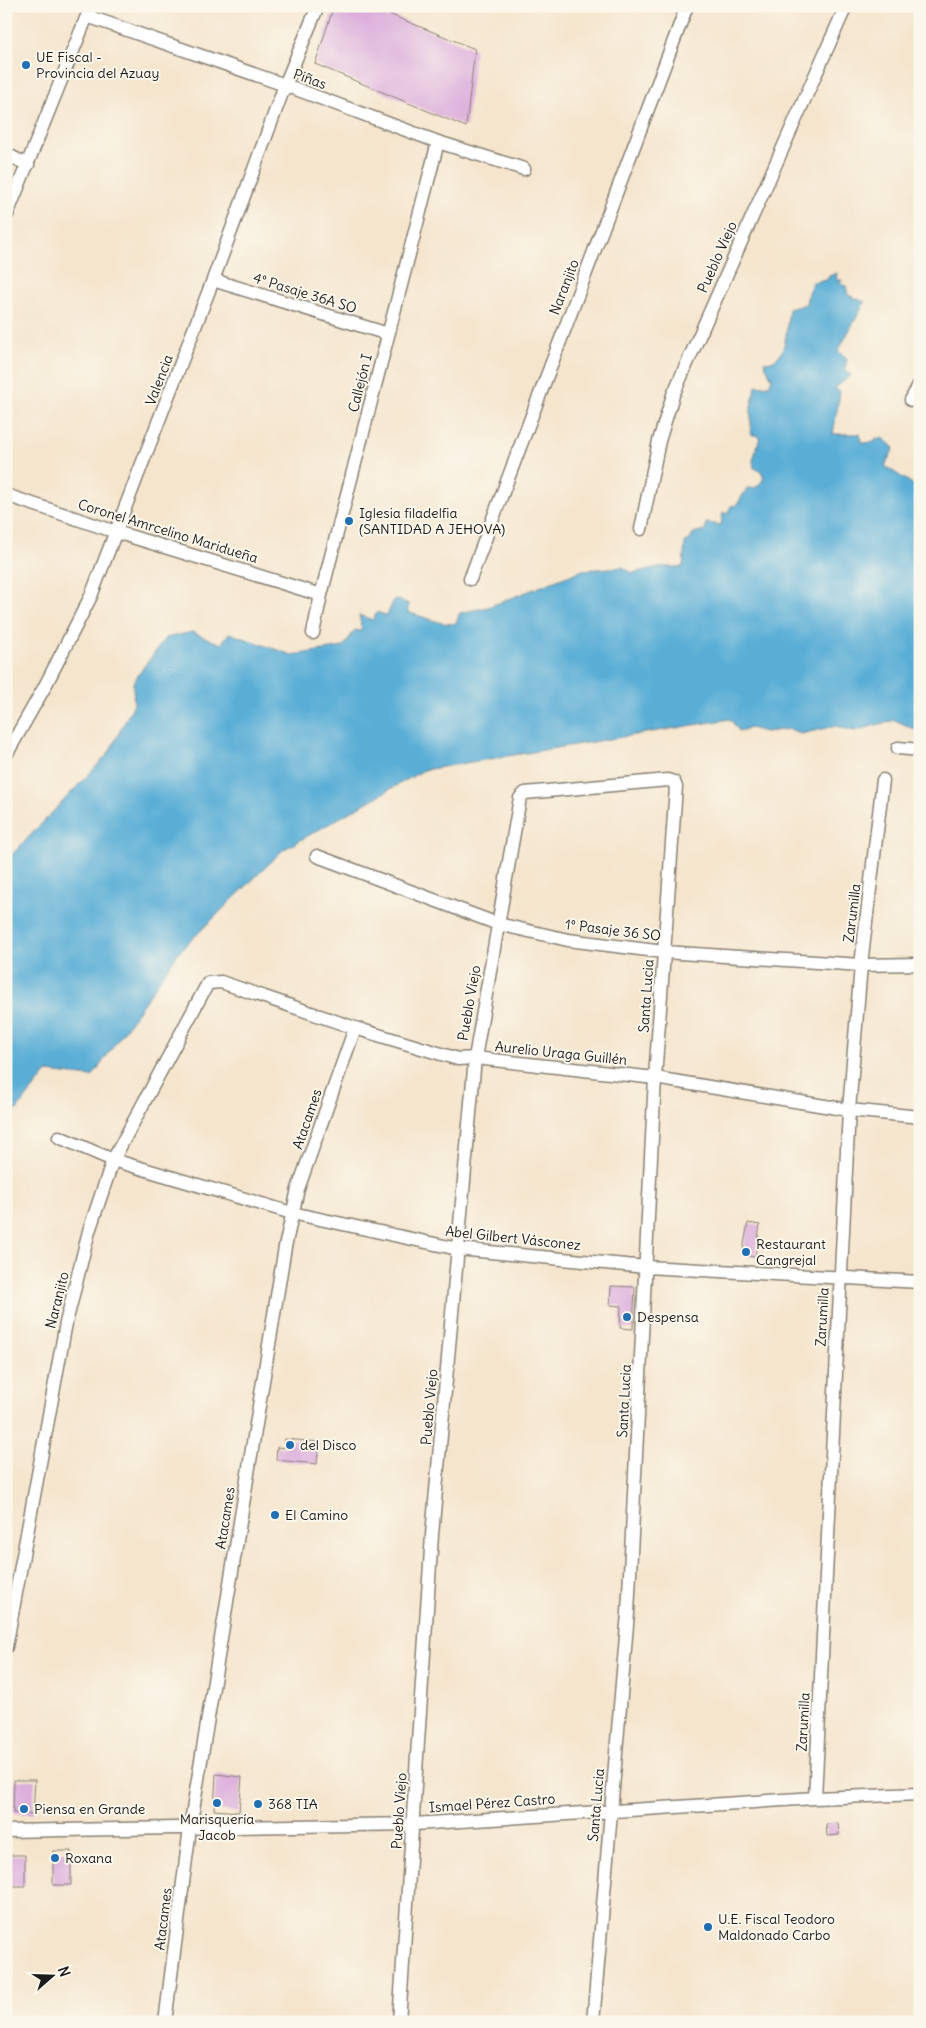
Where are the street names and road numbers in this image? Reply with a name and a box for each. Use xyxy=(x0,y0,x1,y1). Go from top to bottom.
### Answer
street label: Piñas xyxy=(291,65,329,93)
street label: Pueblo Viejo xyxy=(693,218,741,296)
street label: Naranjito xyxy=(545,257,583,317)
street label: 4° Pasaje 36A SO xyxy=(251,269,359,317)
street label: Valencia xyxy=(141,352,177,408)
street label: Callejón I xyxy=(344,352,376,414)
street label: Coronel Amrcelino Maridueña xyxy=(76,495,260,567)
street label: Zarumilla xyxy=(839,882,865,944)
street label: 1º Pasaje 36 SO xyxy=(564,915,662,945)
street label: Santa Lucia xyxy=(634,959,658,1033)
street label: Pueblo Viejo xyxy=(453,964,485,1042)
street label: Aurelio Uraga Guillén xyxy=(494,1037,628,1069)
street label: Atacames xyxy=(288,1086,326,1152)
street label: Abel Gilbert Vásconez xyxy=(444,1222,582,1254)
street label: Naranjito xyxy=(41,1270,73,1330)
street label: Zarumilla xyxy=(811,1287,833,1347)
street label: Santa Lucia xyxy=(613,1364,635,1438)
street label: Pueblo Viejo xyxy=(417,1368,441,1446)
street label: Atacames xyxy=(211,1486,239,1550)
street label: Zarumilla xyxy=(792,1692,814,1752)
street label: Santa Lucia xyxy=(584,1768,608,1842)
street label: Pueblo Viejo xyxy=(387,1772,411,1850)
street label: Ismael Pérez Castro xyxy=(428,1790,556,1816)
street label: Atacames xyxy=(150,1887,176,1951)

